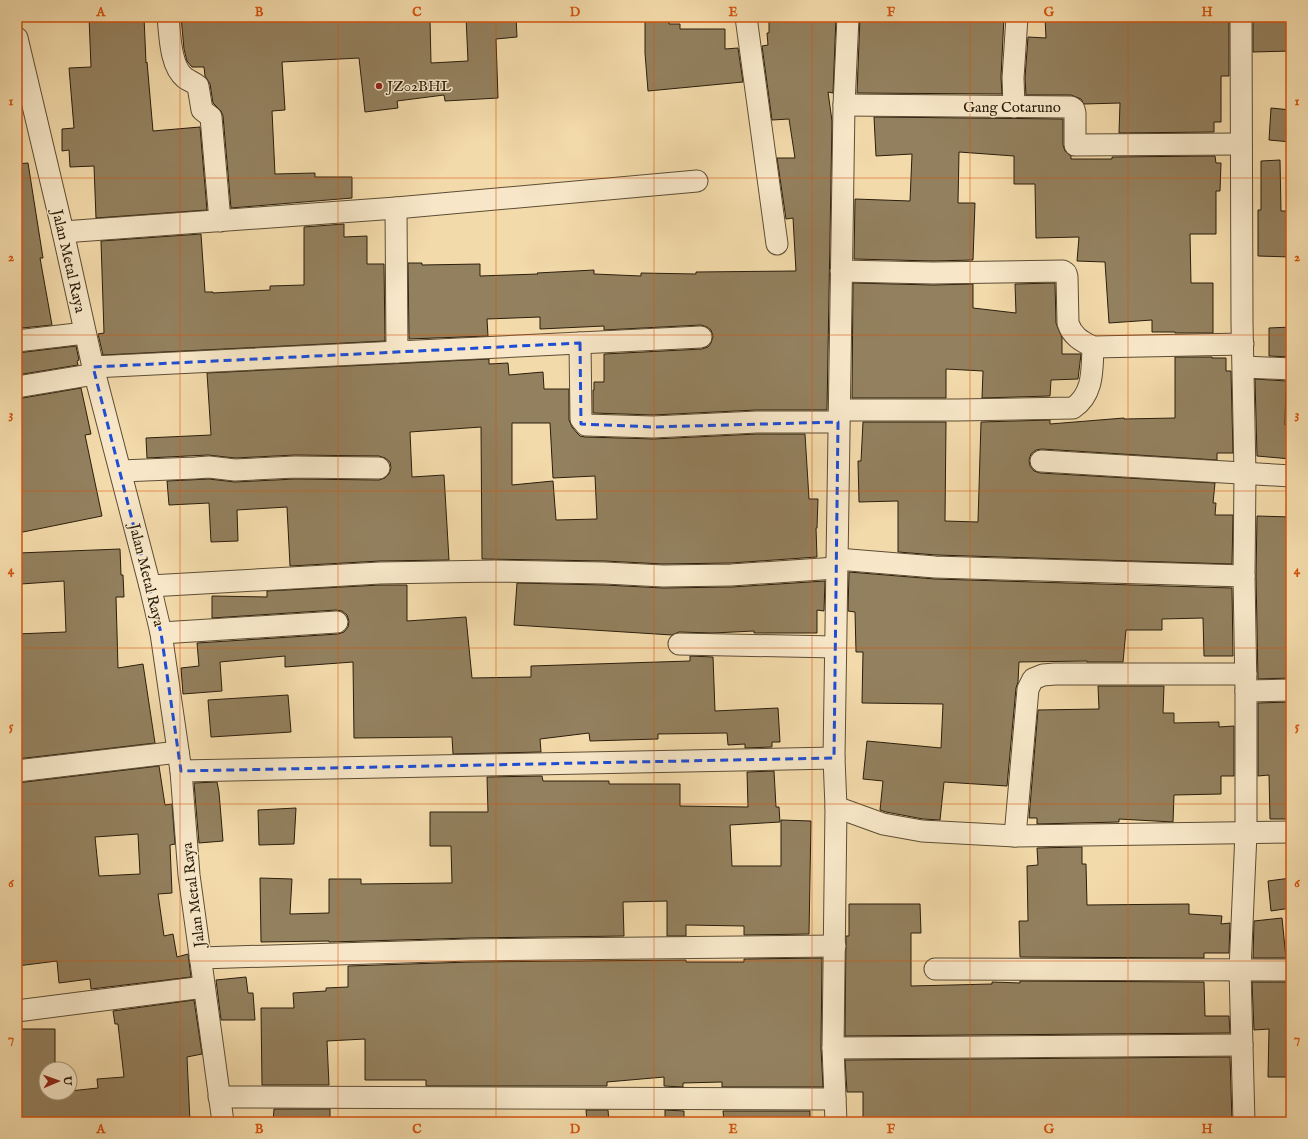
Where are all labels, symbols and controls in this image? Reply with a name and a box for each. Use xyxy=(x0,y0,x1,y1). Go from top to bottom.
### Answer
text: A xyxy=(96,4,107,21)
text: B xyxy=(255,4,264,21)
text: C xyxy=(412,4,422,21)
text: D xyxy=(570,4,581,21)
text: E xyxy=(728,4,738,21)
text: F xyxy=(887,4,896,21)
text: G xyxy=(1044,4,1055,21)
text: H xyxy=(1201,4,1213,21)
place label: JZ02BHL xyxy=(385,77,452,96)
marker: JZ02BHL xyxy=(374,81,384,91)
text: 1 xyxy=(9,93,14,110)
text: 1 xyxy=(1295,93,1300,110)
street label: Gang Cotaruno xyxy=(963,98,1061,117)
street label: Jalan Metal Raya xyxy=(47,206,90,315)
text: 2 xyxy=(8,249,14,266)
text: 2 xyxy=(1294,249,1300,266)
text: 3 xyxy=(9,406,14,423)
text: 3 xyxy=(1295,406,1300,423)
street label: Jalan Metal Raya xyxy=(124,520,169,629)
text: 4 xyxy=(8,562,15,579)
text: 4 xyxy=(1294,562,1301,579)
text: 5 xyxy=(9,718,14,735)
text: 5 xyxy=(1295,718,1300,735)
street label: Jalan Metal Raya xyxy=(178,841,210,950)
text: 6 xyxy=(8,875,14,892)
text: 6 xyxy=(1294,875,1300,892)
text: 7 xyxy=(8,1031,14,1048)
text: 7 xyxy=(1294,1031,1300,1048)
north arrow xyxy=(38,1061,78,1101)
text: U xyxy=(60,1075,74,1086)
text: A xyxy=(96,1121,107,1138)
text: B xyxy=(255,1121,264,1138)
text: C xyxy=(412,1121,422,1138)
text: D xyxy=(570,1121,581,1138)
text: E xyxy=(728,1121,738,1138)
text: F xyxy=(887,1121,896,1138)
text: G xyxy=(1044,1121,1055,1138)
text: H xyxy=(1201,1121,1213,1138)

